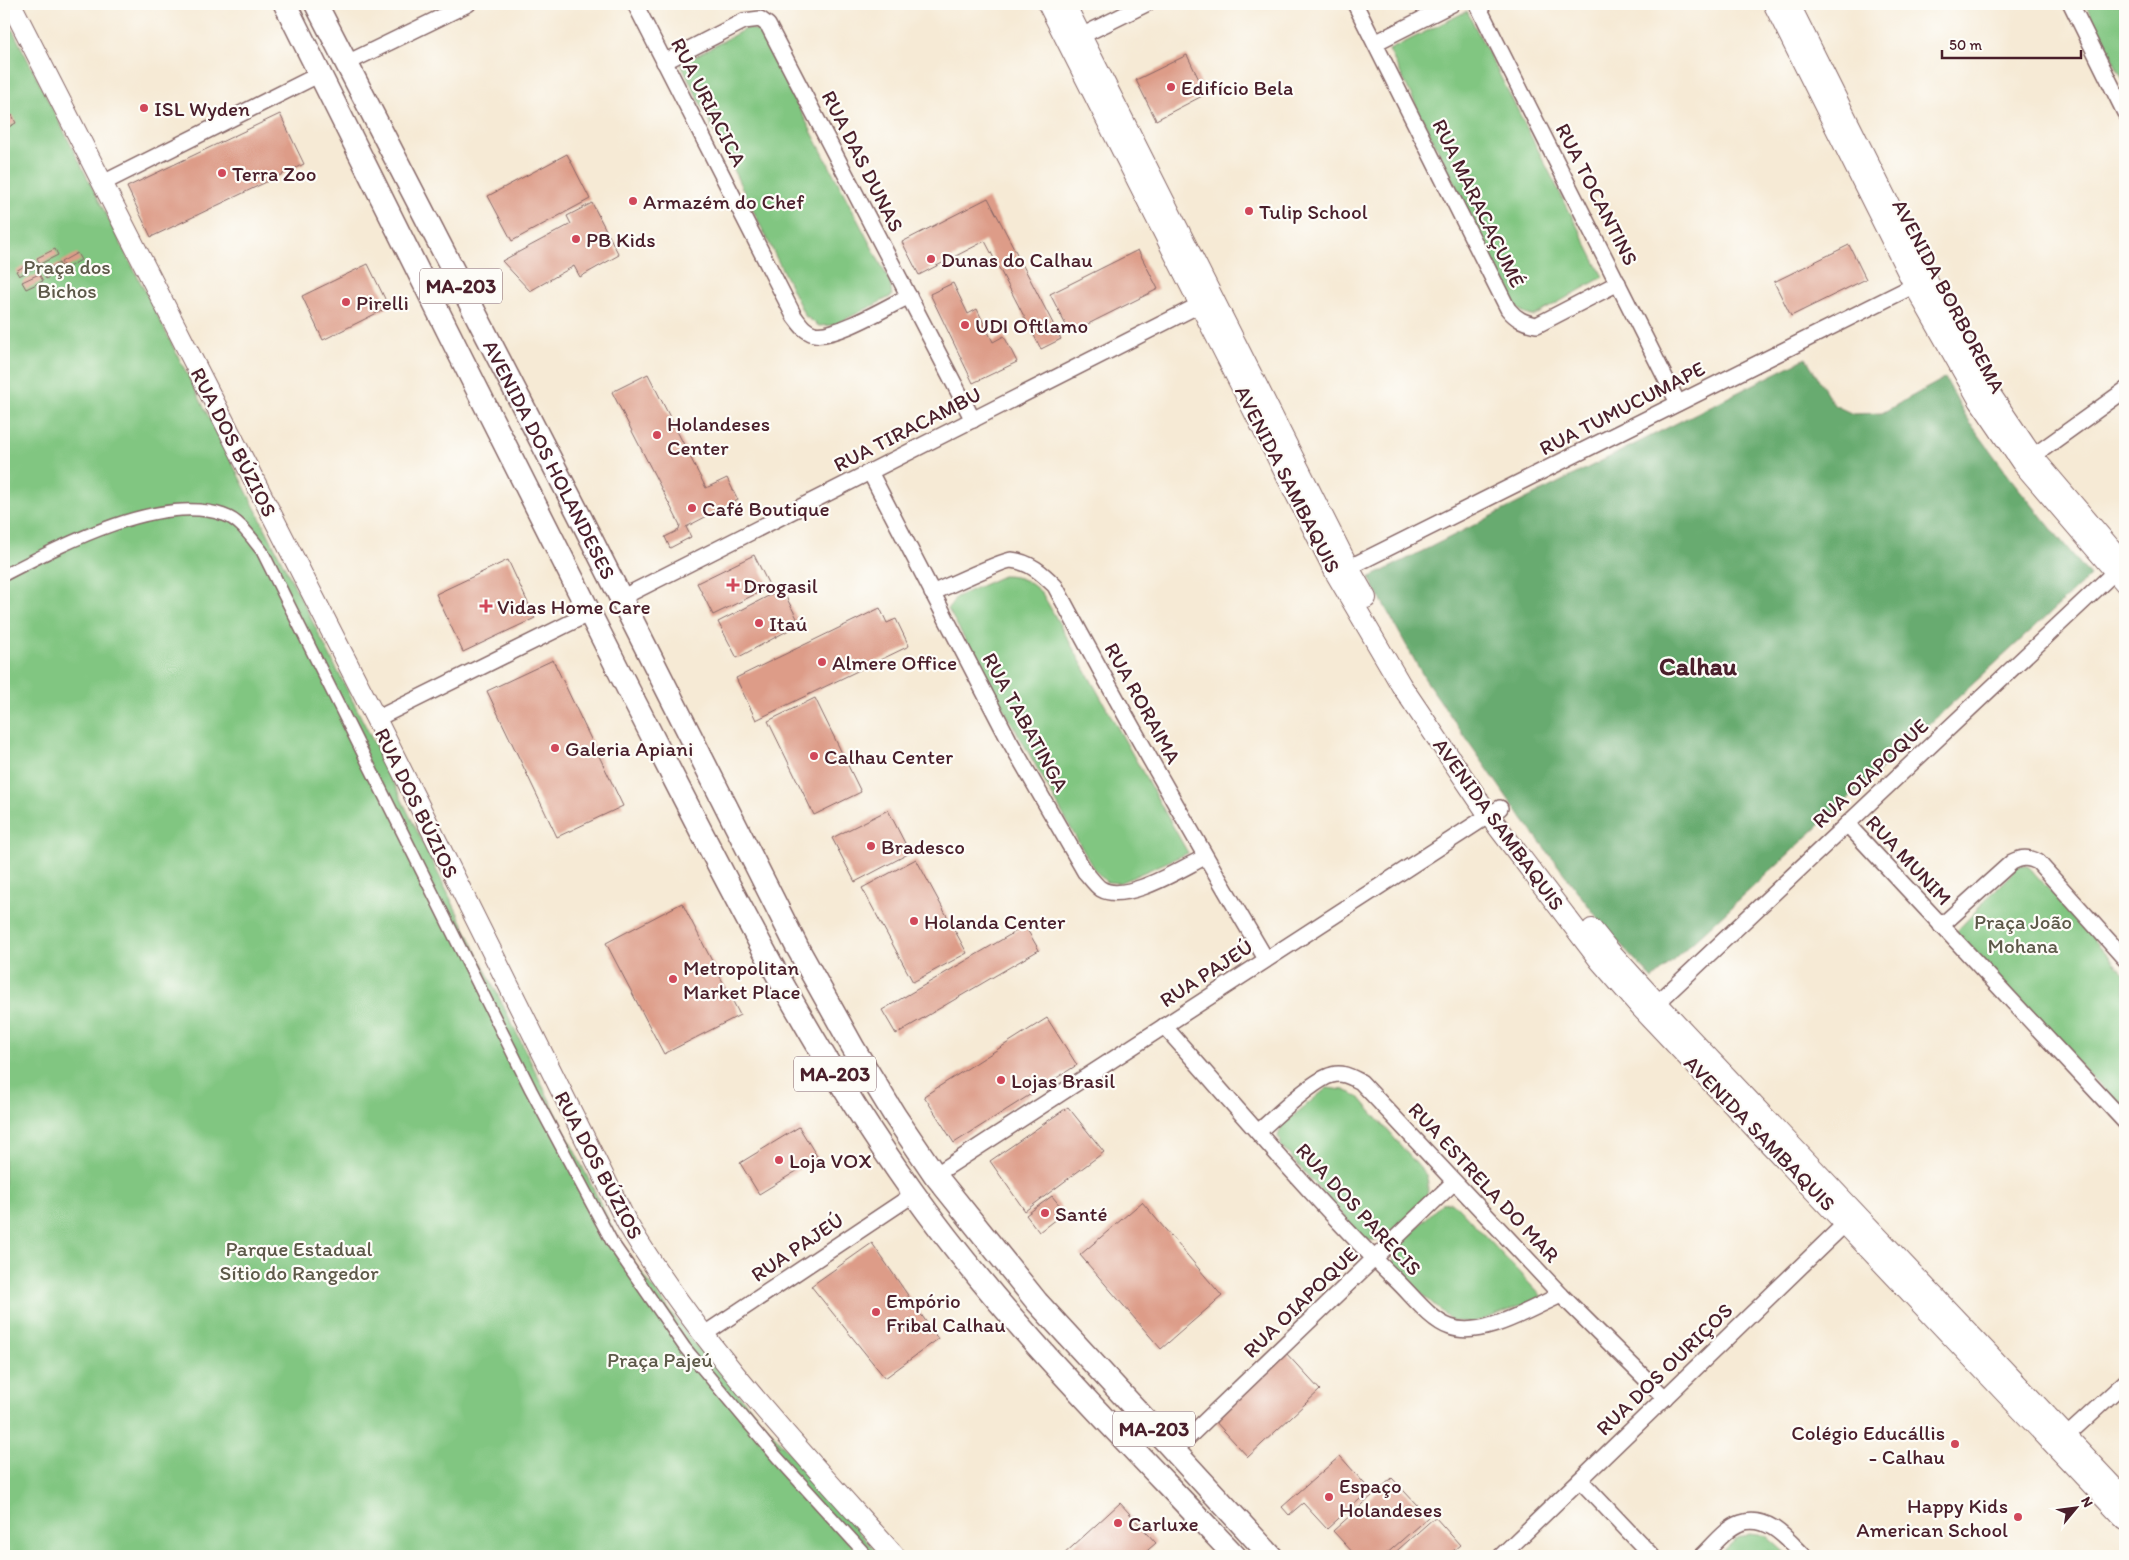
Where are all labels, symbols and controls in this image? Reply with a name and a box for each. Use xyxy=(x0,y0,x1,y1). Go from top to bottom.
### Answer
scale bar xyxy=(1942,28,2080,60)
street label: RUA URIACICA xyxy=(666,33,752,171)
text: 50 m xyxy=(1949,36,1982,54)
place label: Edifício Bela xyxy=(1181,75,1293,100)
marker: Edifício Bela xyxy=(1165,81,1177,93)
street label: RUA DAS DUNAS xyxy=(817,86,909,236)
place label: ISL Wyden xyxy=(154,96,250,121)
marker: ISL Wyden xyxy=(138,102,150,114)
street label: RUA MARACAÇUMÉ xyxy=(1427,115,1531,291)
street label: RUA TOCANTINS xyxy=(1550,119,1644,269)
place label: Terra Zoo xyxy=(232,161,316,186)
marker: Terra Zoo xyxy=(216,167,228,179)
place label: Armazém do Chef xyxy=(643,189,804,214)
marker: Armazém do Chef xyxy=(627,195,639,207)
street label: AVENIDA BORBOREMA xyxy=(1887,195,2011,398)
place label: Tulip School xyxy=(1259,199,1368,224)
marker: Tulip School xyxy=(1243,205,1255,217)
place label: PB Kids xyxy=(586,227,656,252)
marker: PB Kids xyxy=(570,233,582,245)
place label: Dunas do Calhau xyxy=(941,247,1093,272)
marker: Dunas do Calhau xyxy=(925,253,937,265)
park label: Praça dos Bichos xyxy=(23,254,111,303)
road number: MA-203 xyxy=(420,268,502,304)
place label: Pirelli xyxy=(356,290,409,315)
marker: Pirelli xyxy=(340,296,352,308)
place label: UDI Oftlamo xyxy=(975,313,1088,338)
marker: UDI Oftlamo xyxy=(959,319,971,331)
street label: AVENIDA DOS HOLANDESES xyxy=(478,335,622,583)
street label: RUA TUMUCUMAPE xyxy=(1535,355,1709,461)
street label: RUA DOS BÚZIOS xyxy=(186,363,282,521)
street label: RUA TIRACAMBU xyxy=(829,381,985,477)
street label: AVENIDA SAMBAQUIS xyxy=(1230,381,1346,577)
place label: Holandeses Center xyxy=(667,411,770,460)
marker: Holandeses Center xyxy=(651,429,663,441)
place label: Café Boutique xyxy=(702,496,830,521)
marker: Café Boutique xyxy=(686,502,698,514)
place label: Drogasil xyxy=(743,573,818,598)
marker: Drogasil xyxy=(727,579,739,591)
place label: Vidas Home Care xyxy=(497,594,651,619)
marker: Vidas Home Care xyxy=(479,599,493,613)
place label: Itaú xyxy=(769,611,808,636)
marker: Itaú xyxy=(753,617,765,629)
street label: RUA RORAIMA xyxy=(1099,638,1187,768)
street label: RUA TABATINGA xyxy=(977,648,1075,796)
place label: Almere Office xyxy=(832,650,957,675)
district label: Calhau xyxy=(1659,650,1738,682)
marker: Almere Office xyxy=(816,656,828,668)
street label: RUA OIAPOQUE xyxy=(1807,713,1933,833)
street label: RUA DOS BÚZIOS xyxy=(370,724,464,882)
street label: AVENIDA SAMBAQUIS xyxy=(1428,733,1570,915)
place label: Galeria Apiani xyxy=(565,736,693,761)
marker: Galeria Apiani xyxy=(549,742,561,754)
place label: Calhau Center xyxy=(824,744,953,769)
marker: Calhau Center xyxy=(808,750,820,762)
street label: RUA MUNIM xyxy=(1861,810,1957,910)
place label: Bradesco xyxy=(881,834,965,859)
marker: Bradesco xyxy=(865,840,877,852)
place label: Holanda Center xyxy=(924,909,1066,934)
park label: Praça João Mohana xyxy=(1974,909,2072,958)
marker: Holanda Center xyxy=(908,915,920,927)
street label: RUA PAJEÚ xyxy=(1155,934,1257,1012)
place label: Metropolitan Market Place xyxy=(683,955,801,1004)
marker: Metropolitan Market Place xyxy=(667,973,679,985)
street label: AVENIDA SAMBAQUIS xyxy=(1679,1050,1841,1216)
road number: MA-203 xyxy=(794,1056,876,1092)
place label: Lojas Brasil xyxy=(1011,1068,1115,1093)
marker: Lojas Brasil xyxy=(995,1074,1007,1086)
street label: RUA DOS BÚZIOS xyxy=(549,1087,649,1243)
street label: RUA ESTRELA DO MAR xyxy=(1403,1097,1565,1267)
street label: RUA DOS PARECIS xyxy=(1291,1137,1427,1281)
place label: Loja VOX xyxy=(789,1148,872,1173)
marker: Loja VOX xyxy=(773,1154,785,1166)
place label: Santé xyxy=(1055,1201,1107,1226)
street label: RUA PAJEÚ xyxy=(746,1207,848,1287)
marker: Santé xyxy=(1039,1207,1051,1219)
park label: Parque Estadual Sítio do Rangedor xyxy=(220,1236,379,1285)
street label: RUA OIAPOQUE xyxy=(1238,1241,1363,1363)
place label: Empório Fribal Calhau xyxy=(886,1288,1006,1337)
street label: RUA DOS OURIÇOS xyxy=(1591,1298,1737,1440)
marker: Empório Fribal Calhau xyxy=(870,1306,882,1318)
park label: Praça Pajeú xyxy=(607,1347,713,1372)
road number: MA-203 xyxy=(1113,1412,1195,1446)
place label: Colégio Educállis - Calhau xyxy=(1791,1420,1945,1469)
marker: Colégio Educállis - Calhau xyxy=(1949,1438,1961,1450)
place label: Espaço Holandeses xyxy=(1339,1473,1442,1522)
north arrow xyxy=(2052,1482,2102,1532)
marker: Espaço Holandeses xyxy=(1323,1491,1335,1503)
place label: Happy Kids American School xyxy=(1856,1493,2008,1542)
text: N xyxy=(2077,1494,2097,1510)
place label: Carluxe xyxy=(1128,1511,1199,1536)
marker: Happy Kids American School xyxy=(2012,1511,2024,1523)
marker: Carluxe xyxy=(1112,1517,1124,1529)

